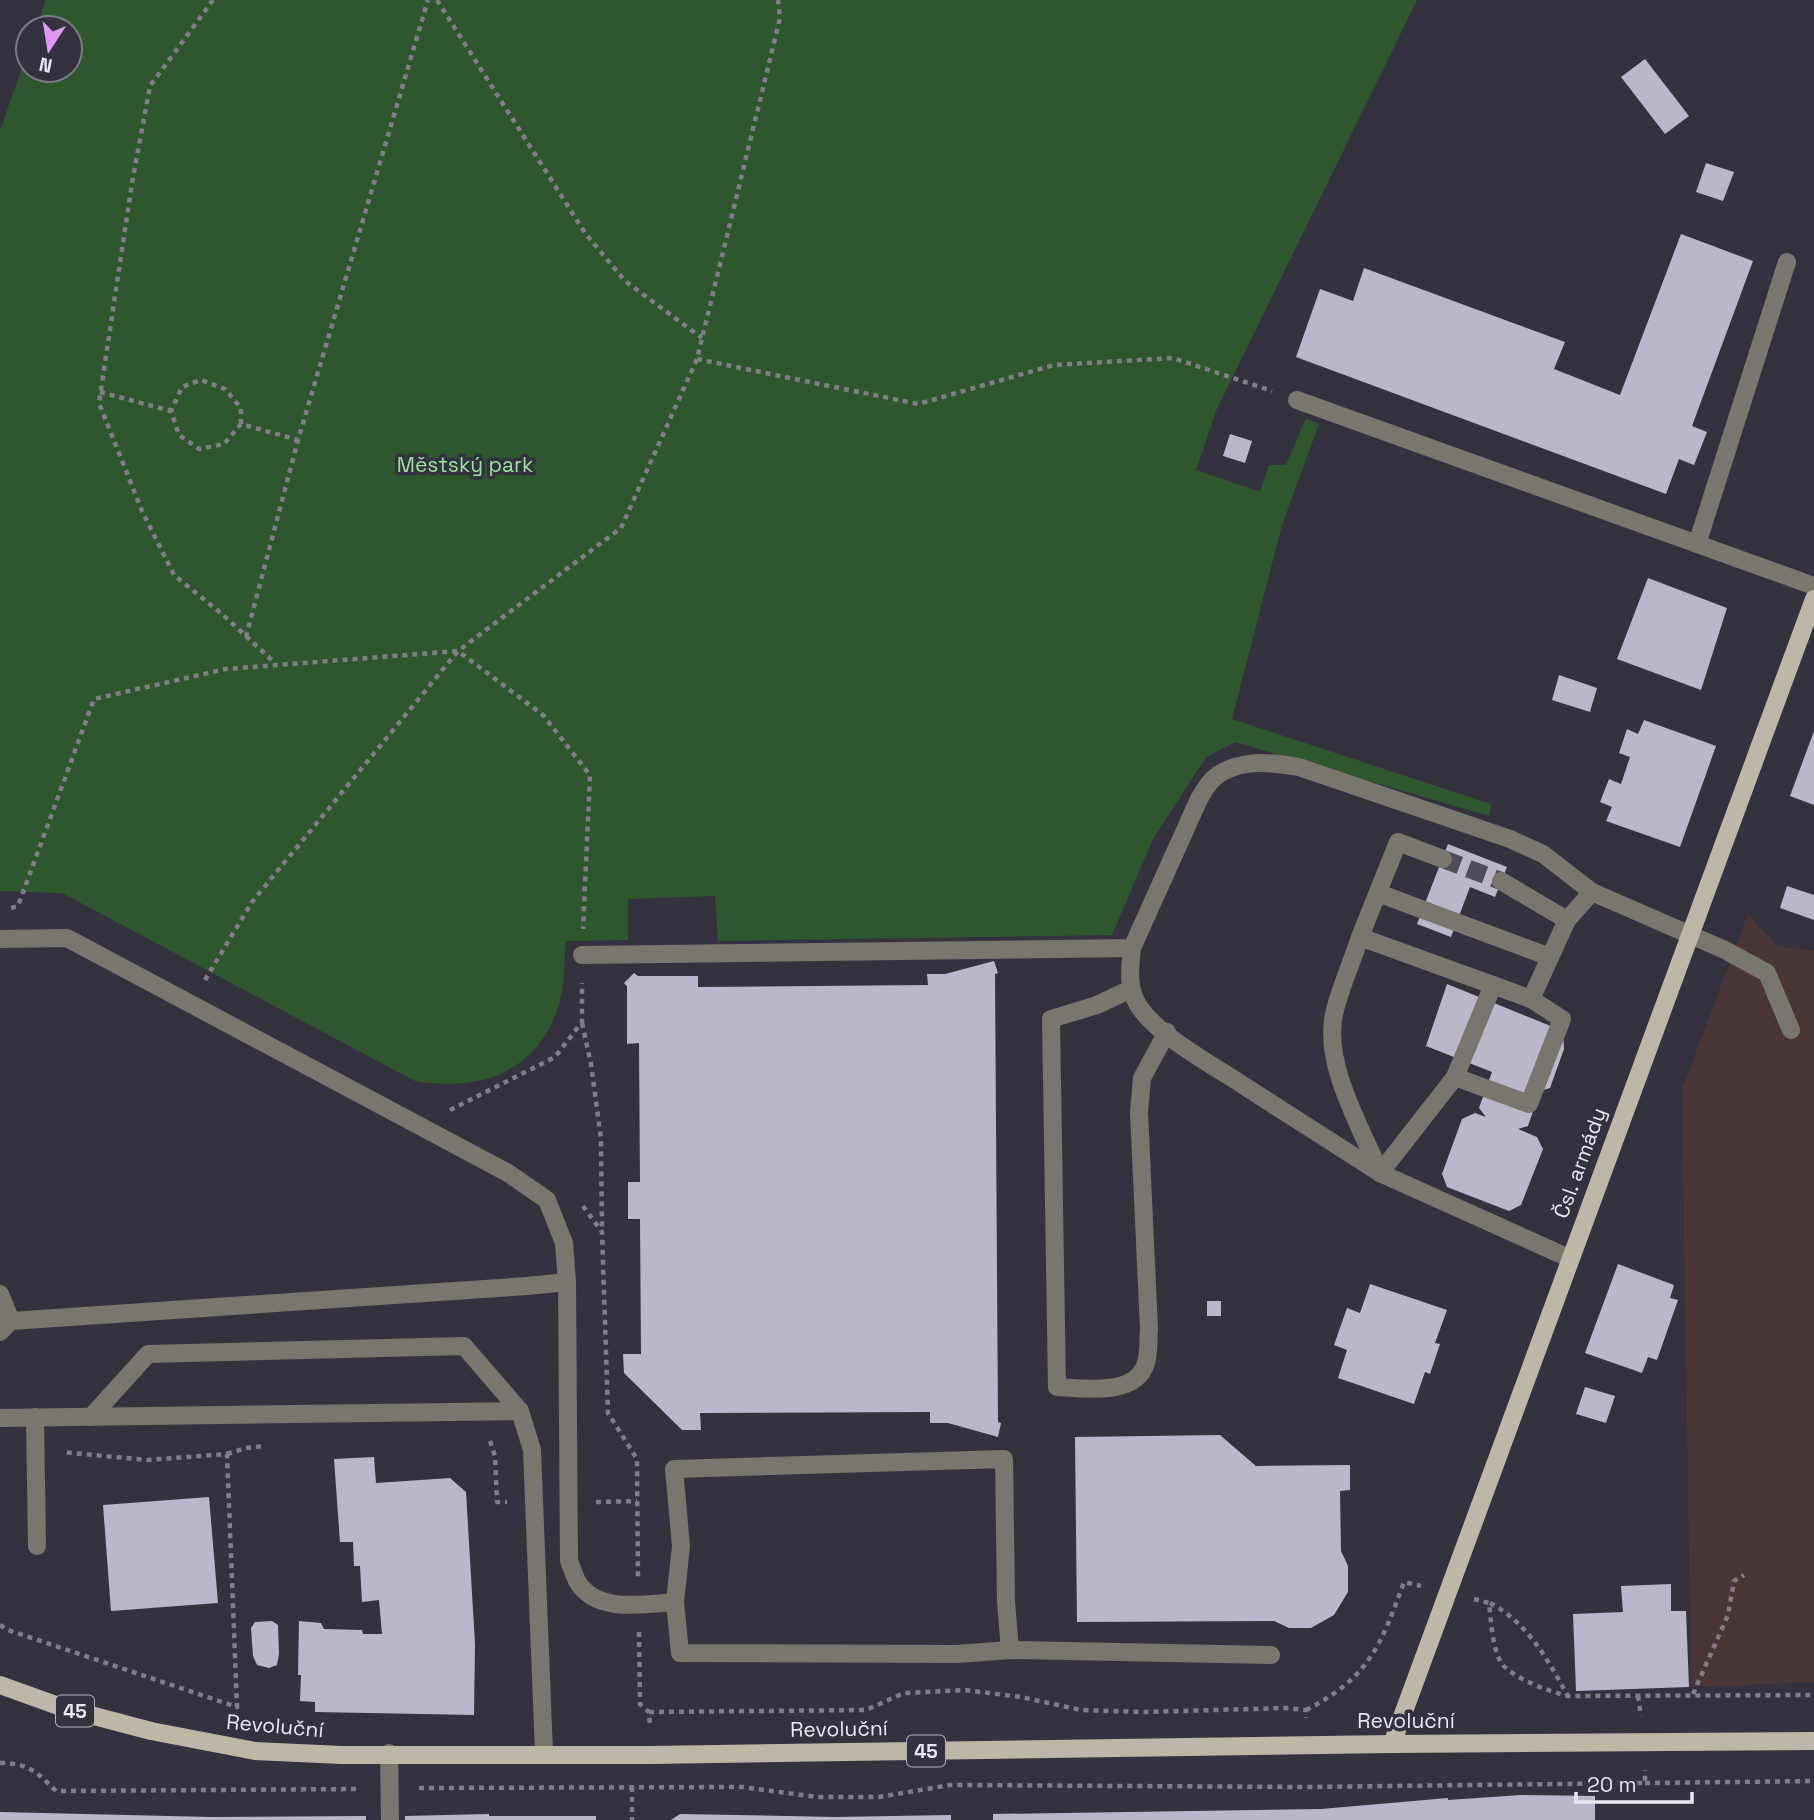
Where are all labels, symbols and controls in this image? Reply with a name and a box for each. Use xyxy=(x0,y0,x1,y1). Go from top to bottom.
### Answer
north arrow xyxy=(14,14,84,84)
text: N xyxy=(37,52,54,79)
park label: Městský park xyxy=(397,451,533,478)
street label: Čsl. armády xyxy=(1547,1104,1612,1222)
road number: 45 xyxy=(56,1695,94,1726)
street label: Revoluční xyxy=(1357,1707,1456,1734)
street label: Revoluční xyxy=(225,1708,326,1743)
street label: Revoluční xyxy=(790,1714,889,1743)
road number: 45 xyxy=(907,1736,945,1766)
scale bar xyxy=(1576,1760,1692,1804)
text: 20 m xyxy=(1587,1771,1637,1798)

